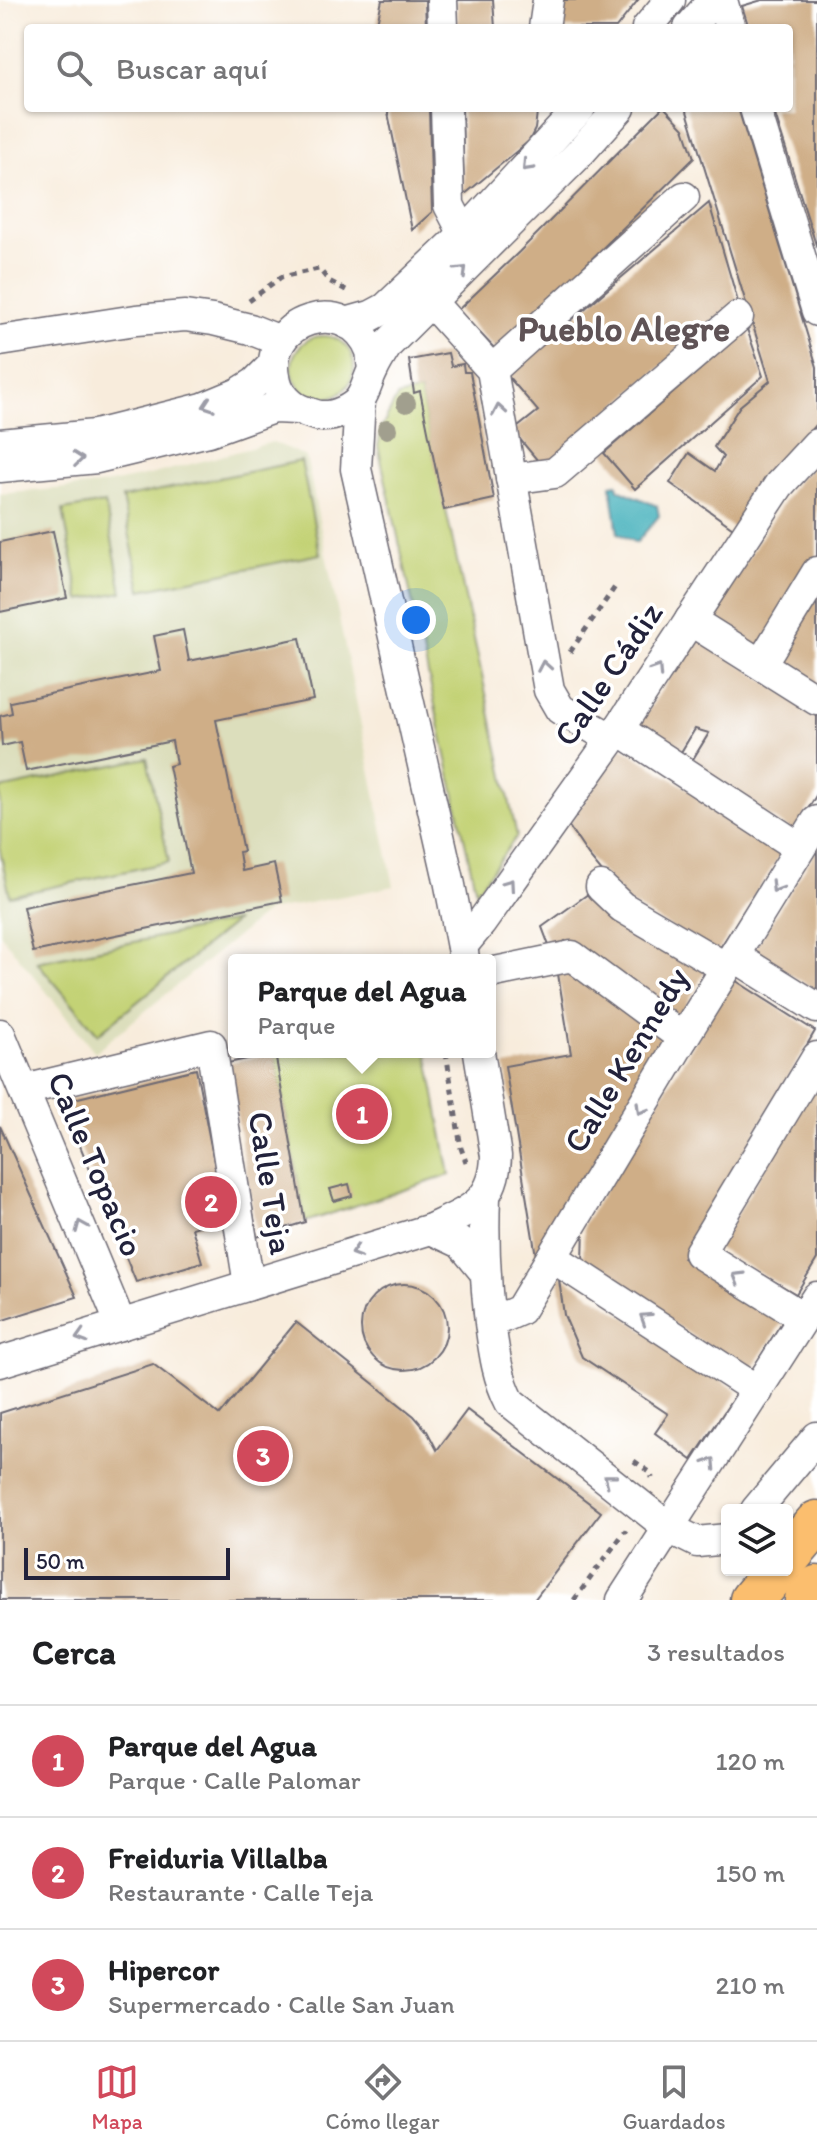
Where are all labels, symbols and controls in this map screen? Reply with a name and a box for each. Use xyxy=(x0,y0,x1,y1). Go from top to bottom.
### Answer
search box xyxy=(24,24,793,112)
icon: search xyxy=(52,46,96,90)
text: Buscar aquí xyxy=(116,50,268,87)
one-way arrow xyxy=(522,157,537,171)
one-way arrow xyxy=(453,266,467,280)
district label: Pueblo Alegre xyxy=(518,307,730,350)
one-way arrow xyxy=(202,396,216,412)
one-way arrow xyxy=(492,403,509,417)
one-way arrow xyxy=(72,451,85,468)
street label: Calle Cádiz xyxy=(545,594,671,754)
your location xyxy=(396,600,436,640)
one-way arrow xyxy=(537,659,554,673)
one-way arrow xyxy=(647,665,662,679)
one-way arrow xyxy=(499,878,514,893)
one-way arrow xyxy=(770,878,786,893)
popup xyxy=(228,954,496,1058)
street label: Calle Kennedy xyxy=(555,960,697,1160)
text: Parque del Agua xyxy=(258,972,466,1009)
text: Parque xyxy=(258,1009,335,1041)
street label: Calle Topacio xyxy=(39,1066,153,1262)
pin: 1 xyxy=(336,1084,388,1144)
one-way arrow xyxy=(635,1100,650,1115)
street label: Calle Teja xyxy=(239,1109,303,1258)
pin: 2 xyxy=(185,1172,237,1232)
one-way arrow xyxy=(74,1220,91,1234)
one-way arrow xyxy=(350,1242,364,1258)
one-way arrow xyxy=(732,1272,747,1287)
one-way arrow xyxy=(639,1312,654,1327)
one-way arrow xyxy=(75,1328,88,1344)
pin: 3 xyxy=(237,1426,289,1486)
one-way arrow xyxy=(702,1457,717,1471)
one-way arrow xyxy=(603,1475,618,1489)
map controls xyxy=(721,1504,793,1576)
button: layers xyxy=(721,1504,793,1576)
scale bar xyxy=(24,1544,230,1580)
text: 50 m xyxy=(36,1548,85,1575)
text: Cerca xyxy=(32,1632,116,1673)
text: 3 resultados xyxy=(647,1636,785,1668)
text: Parque del Agua xyxy=(108,1727,317,1764)
text: 1 xyxy=(52,1745,64,1777)
text: 120 m xyxy=(716,1745,785,1777)
text: Parque · Calle Palomar xyxy=(108,1764,361,1796)
text: Freiduria Villalba xyxy=(108,1839,328,1876)
text: 2 xyxy=(51,1857,65,1889)
text: 150 m xyxy=(716,1857,785,1889)
text: Restaurante · Calle Teja xyxy=(108,1876,373,1908)
text: Hipercor xyxy=(108,1951,219,1988)
text: 3 xyxy=(51,1969,65,2001)
text: 210 m xyxy=(716,1969,785,2001)
text: Supermercado · Calle San Juan xyxy=(108,1988,455,2020)
tab: Mapa xyxy=(91,2060,143,2135)
tab: Cómo llegar xyxy=(326,2060,440,2135)
tab: Guardados xyxy=(622,2060,726,2135)

